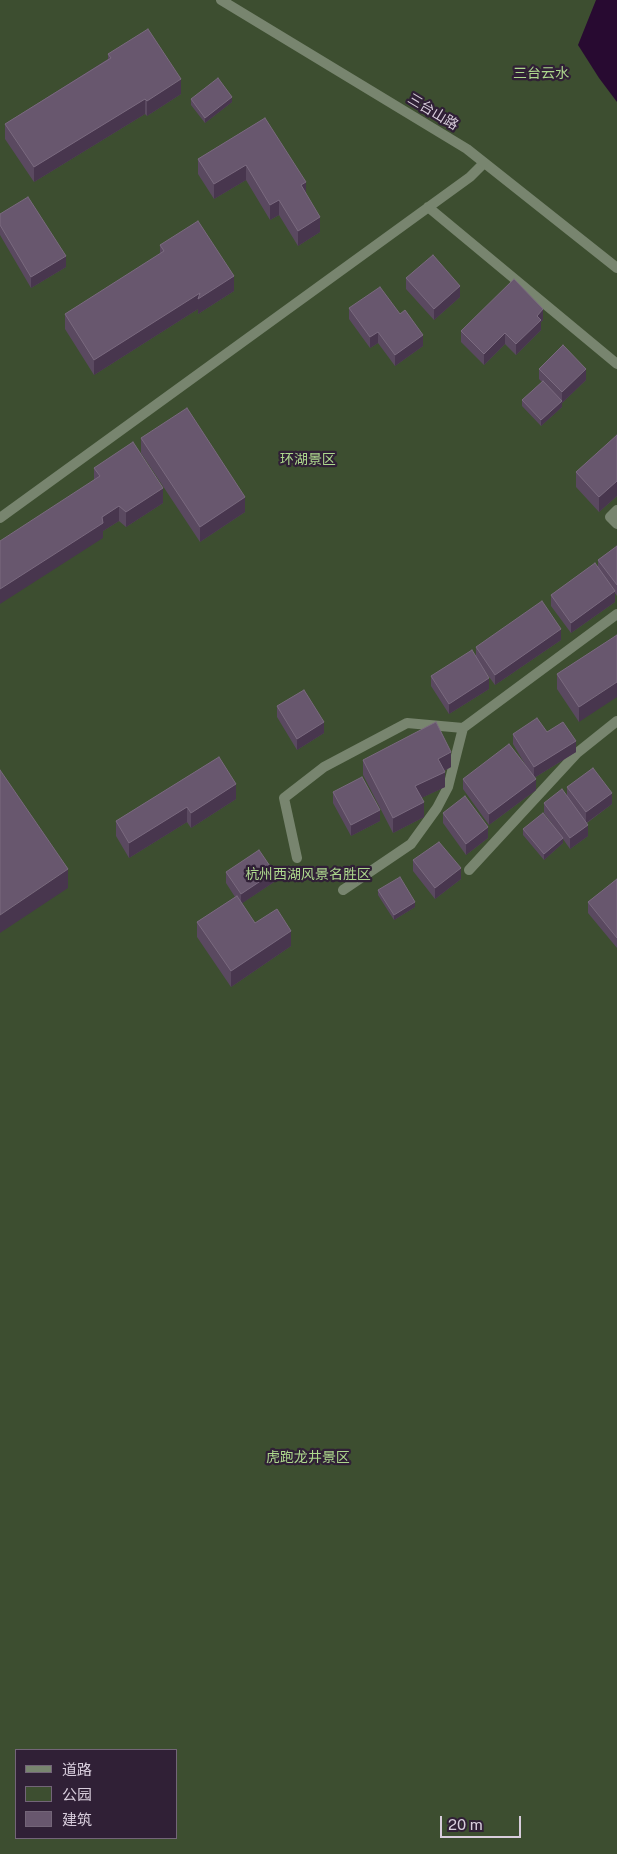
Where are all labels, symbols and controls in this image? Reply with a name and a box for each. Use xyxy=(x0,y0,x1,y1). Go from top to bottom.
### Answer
park label: 三台云水 xyxy=(513,66,569,82)
street label: 三台山路 xyxy=(405,90,461,134)
park label: 环湖景区 xyxy=(280,452,336,468)
park label: 杭州西湖风景名胜区 xyxy=(245,867,371,883)
park label: 虎跑龙井景区 xyxy=(266,1450,350,1466)
legend xyxy=(15,1749,178,1839)
text: 道路 xyxy=(62,1761,92,1778)
text: 公园 xyxy=(62,1786,92,1803)
scale bar xyxy=(442,1806,523,1838)
text: 建筑 xyxy=(62,1811,92,1828)
text: 20 m xyxy=(448,1816,483,1833)

